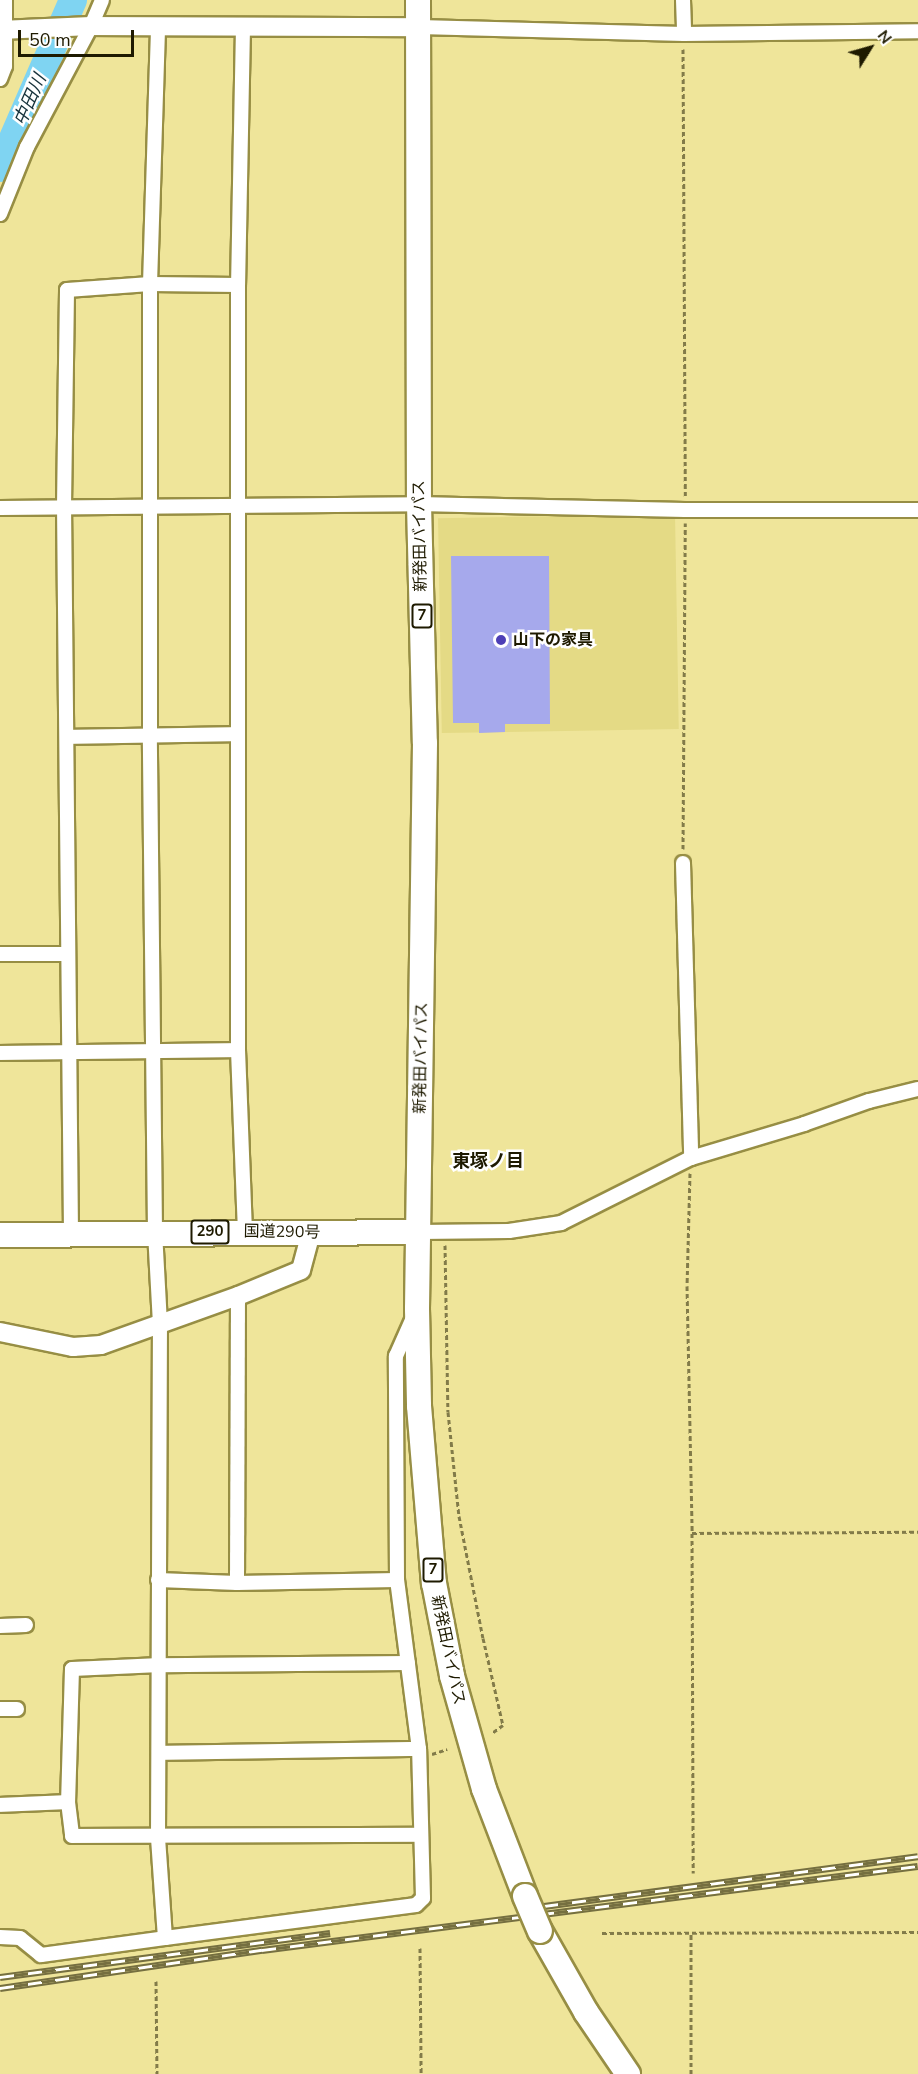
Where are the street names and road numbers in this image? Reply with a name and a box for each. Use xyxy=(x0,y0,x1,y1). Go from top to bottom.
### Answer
street label: 新発田バイパス xyxy=(409,480,431,592)
road number: 7 xyxy=(412,604,432,628)
street label: 新発田バイパス xyxy=(410,1002,432,1114)
road number: 290 xyxy=(190,1220,230,1244)
street label: 国道290号 xyxy=(243,1222,321,1242)
road number: 7 xyxy=(422,1558,444,1582)
street label: 新発田バイパス xyxy=(427,1593,469,1707)

